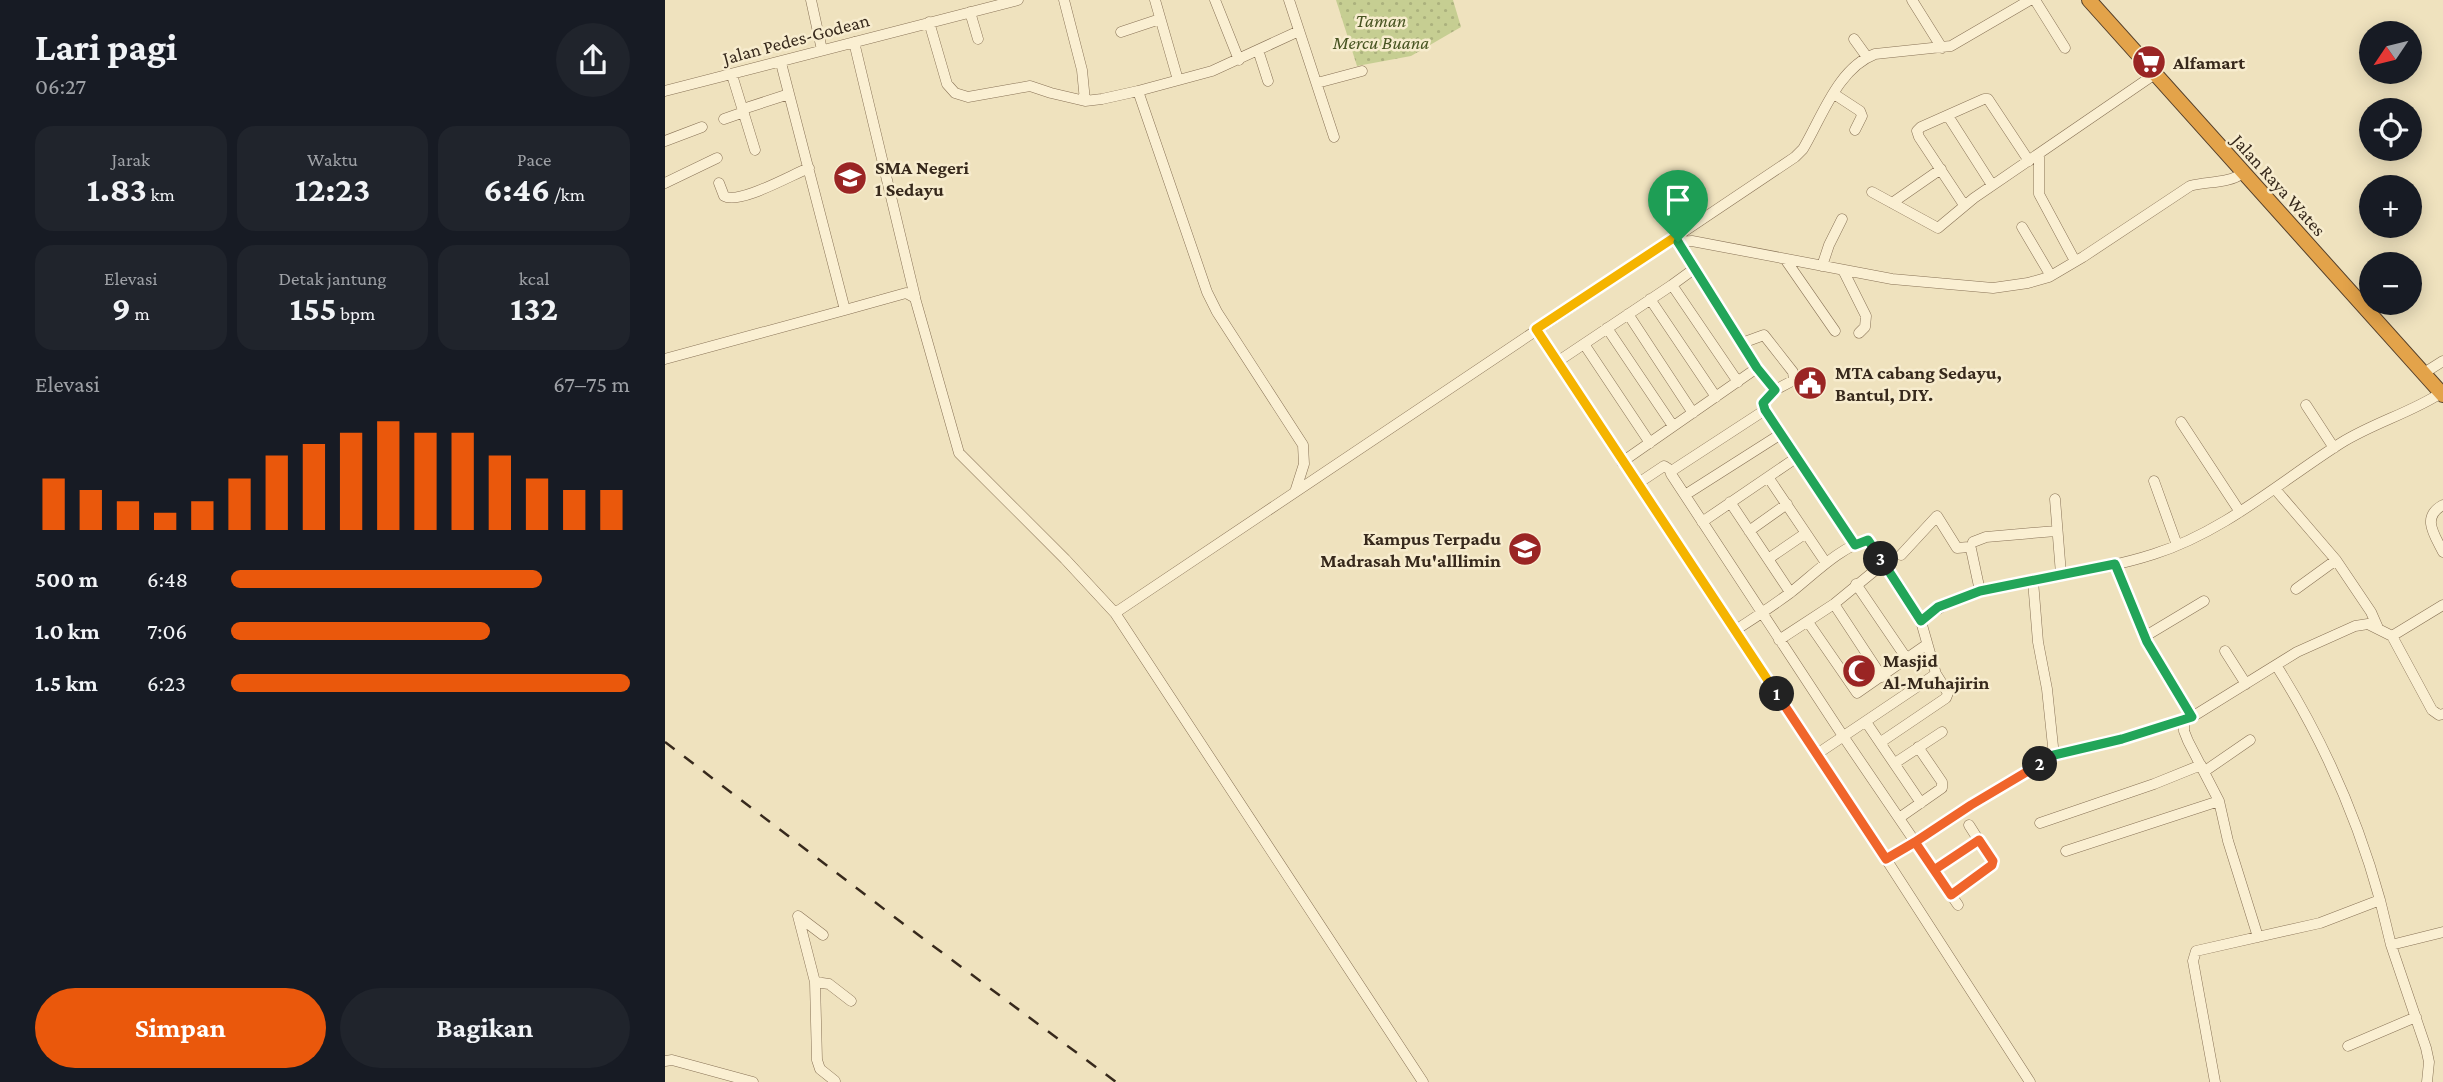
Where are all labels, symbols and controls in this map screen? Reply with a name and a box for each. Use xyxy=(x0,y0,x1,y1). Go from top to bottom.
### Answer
street label: Jalan Pedes-Godean xyxy=(718,9,872,69)
park label: Taman Mercu Buana xyxy=(1332,10,1429,53)
north arrow xyxy=(2359,21,2422,84)
map controls xyxy=(2359,21,2422,315)
button: share xyxy=(556,23,630,97)
text: Lari pagi xyxy=(35,26,177,68)
supermarket icon: Alfamart xyxy=(2130,43,2168,81)
place label: Alfamart xyxy=(2172,52,2245,73)
text: 06:27 xyxy=(35,73,86,99)
button: locate xyxy=(2359,98,2422,161)
street label: Jalan Raya Wates xyxy=(2227,128,2330,240)
text: Jarak xyxy=(111,149,150,170)
text: Waktu xyxy=(307,149,358,170)
text: Pace xyxy=(517,149,551,170)
place label: SMA Negeri 1 Sedayu xyxy=(875,157,969,200)
school or university icon: SMA Negeri 1 Sedayu xyxy=(831,159,869,197)
text: 1.83 xyxy=(87,170,147,209)
text: 12:23 xyxy=(295,170,370,209)
text: 6:46 xyxy=(483,170,550,209)
pin xyxy=(1648,170,1708,242)
button: + xyxy=(2359,175,2422,238)
icon: arrive xyxy=(1659,181,1697,219)
text: km xyxy=(147,184,175,205)
text: /km xyxy=(550,184,585,205)
button: − xyxy=(2359,252,2422,315)
text: Elevasi xyxy=(104,268,158,289)
text: Detak jantung xyxy=(278,268,387,289)
text: kcal xyxy=(519,268,549,289)
text: 9 xyxy=(112,289,131,328)
text: 155 xyxy=(290,289,337,328)
text: 132 xyxy=(510,289,558,328)
text: m xyxy=(131,303,150,324)
text: bpm xyxy=(337,303,375,324)
place label: MTA cabang Sedayu, Bantul, DIY. xyxy=(1835,362,2002,405)
public building icon: MTA cabang Sedayu, Bantul, DIY. xyxy=(1791,364,1829,402)
text: Elevasi xyxy=(35,371,100,397)
text: 67–75 m xyxy=(553,371,630,397)
place label: Kampus Terpadu Madrasah Mu'alllimin xyxy=(1320,528,1501,571)
school or university icon: Kampus Terpadu Madrasah Mu'alllimin xyxy=(1506,530,1544,568)
pin: 3 xyxy=(1863,542,1899,576)
text: 3 xyxy=(1876,548,1885,569)
text: 500 m xyxy=(35,566,98,592)
text: 6:48 xyxy=(147,566,188,592)
text: 1.0 km xyxy=(35,618,100,644)
text: 7:06 xyxy=(147,618,187,644)
place label: Masjid Al-Muhajirin xyxy=(1882,650,1989,694)
mosque icon: Masjid Al-Muhajirin xyxy=(1840,652,1878,690)
text: 1.5 km xyxy=(35,670,98,696)
text: 6:23 xyxy=(147,670,186,696)
pin: 1 xyxy=(1759,676,1795,712)
text: 1 xyxy=(1773,683,1780,704)
pin: 2 xyxy=(2023,746,2057,782)
text: 2 xyxy=(2035,753,2044,774)
button: Simpan xyxy=(35,988,326,1068)
button: Bagikan xyxy=(340,988,630,1068)

